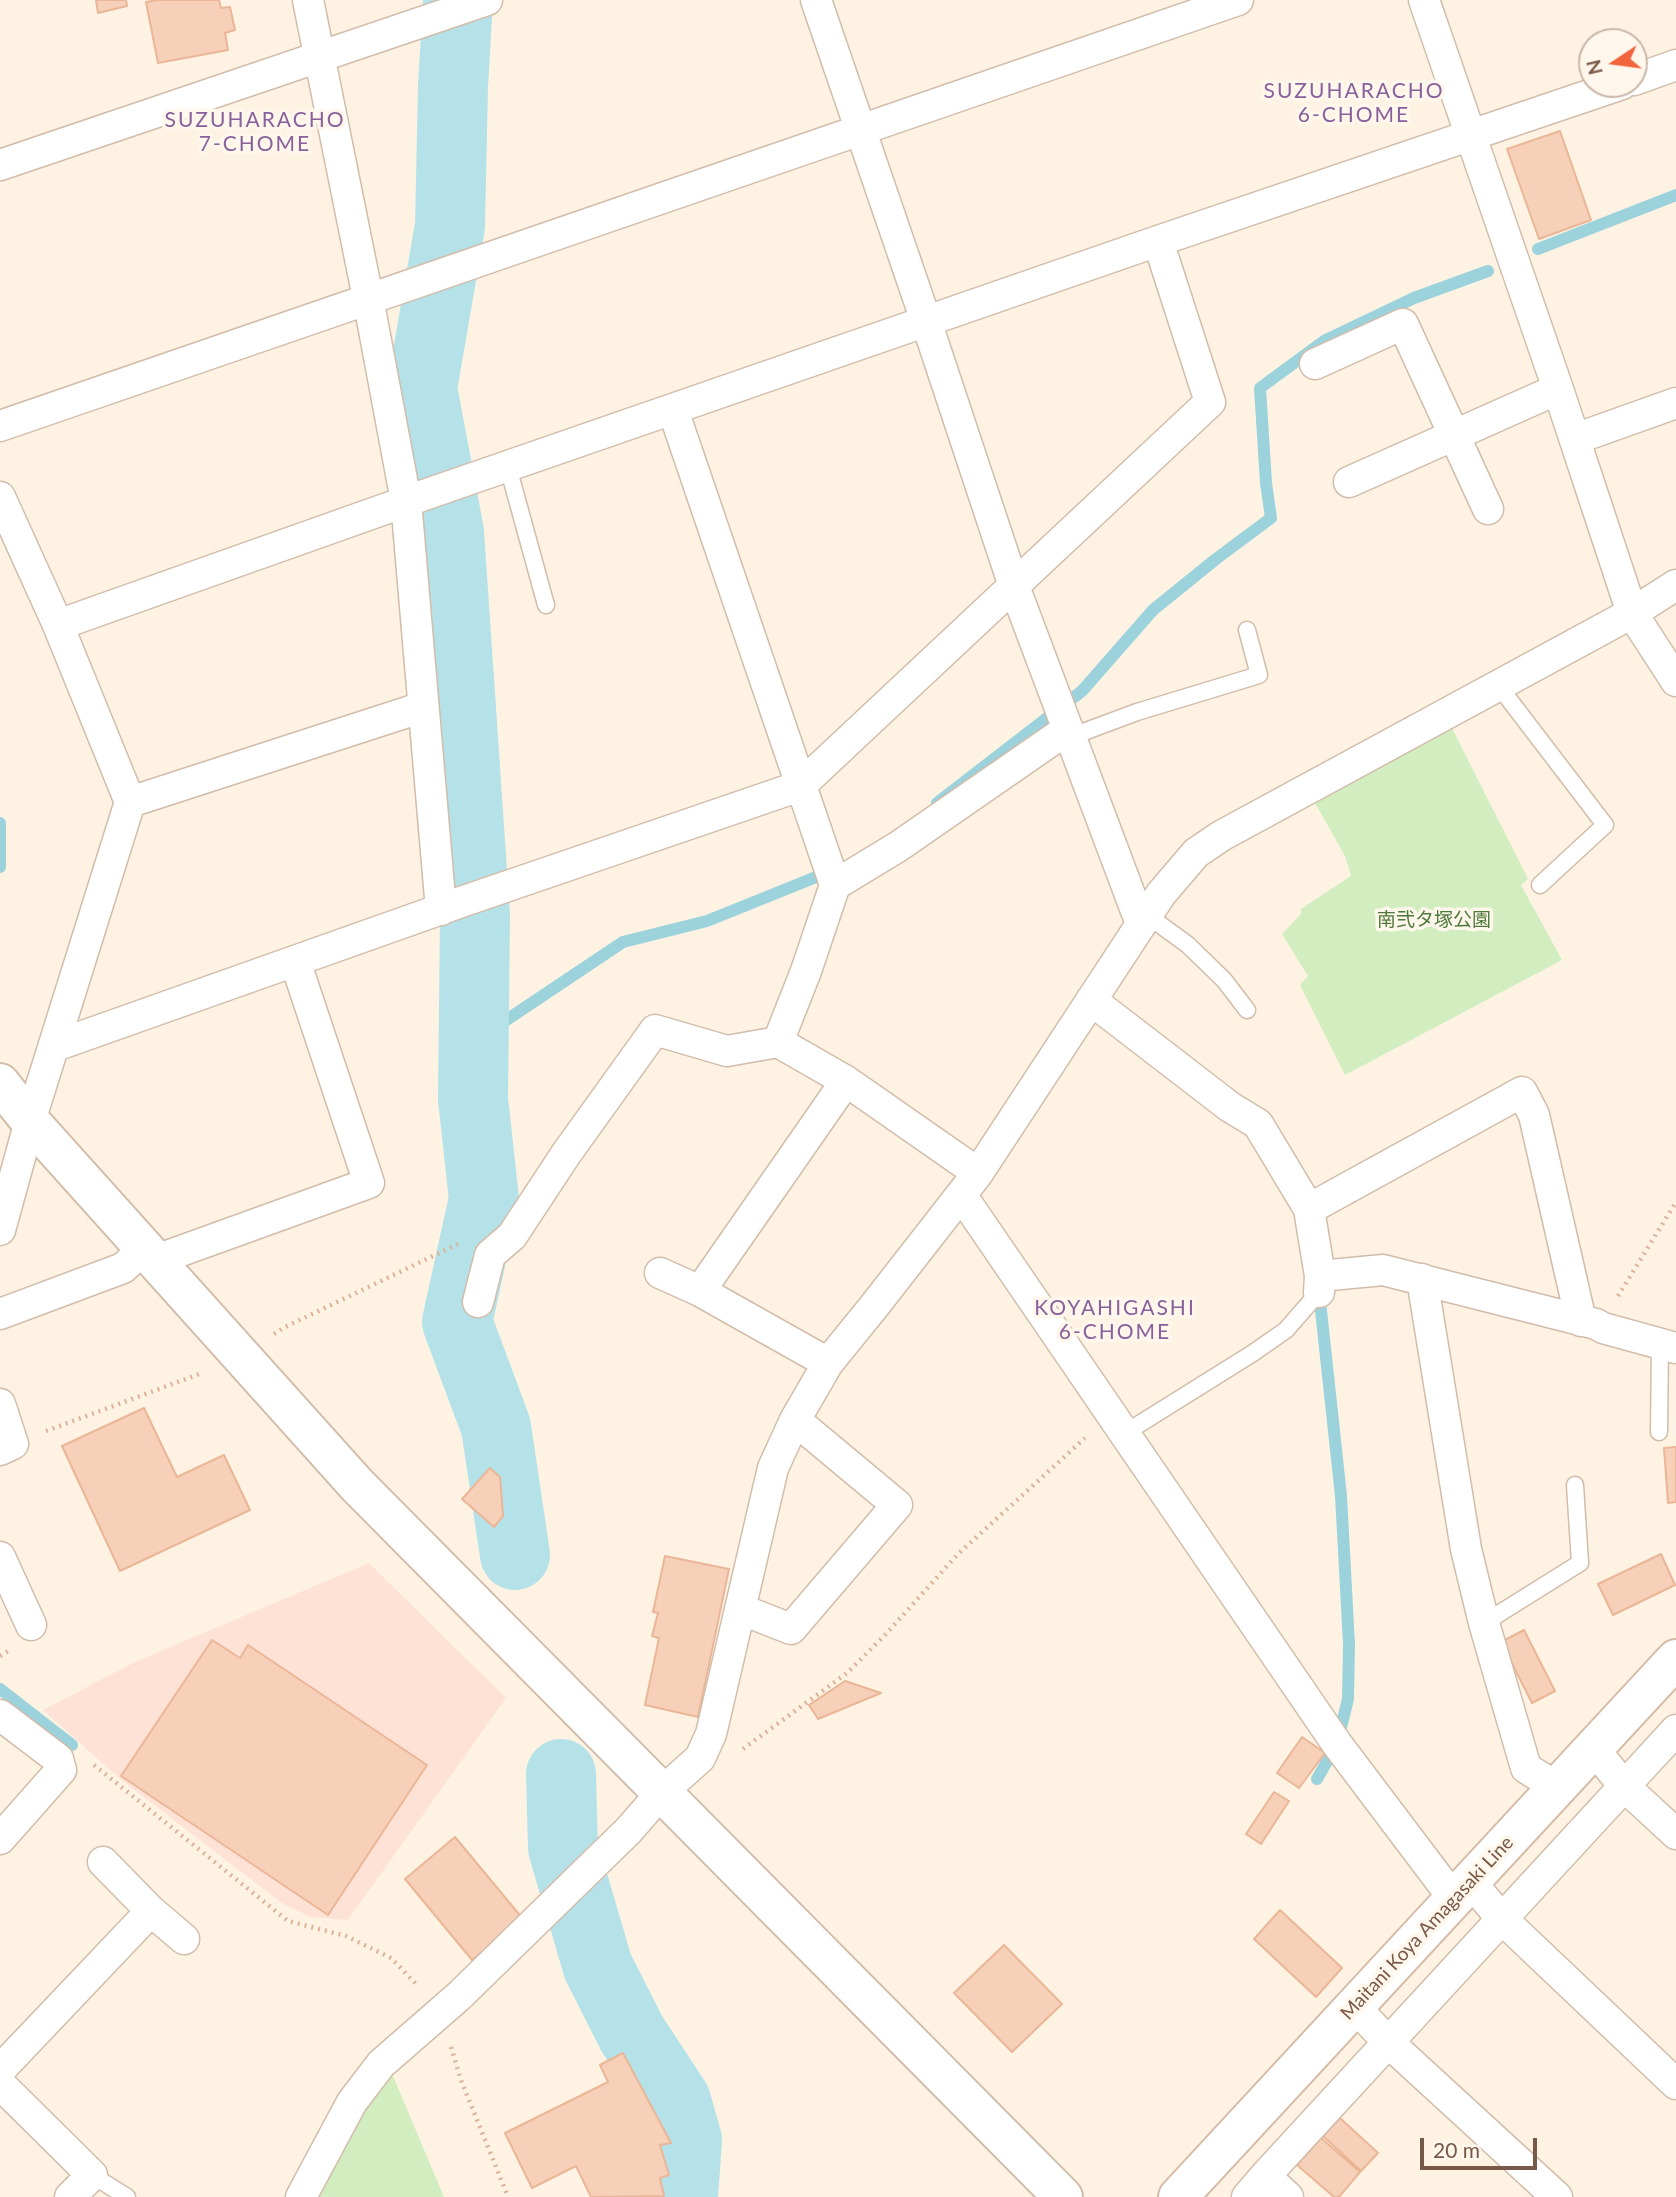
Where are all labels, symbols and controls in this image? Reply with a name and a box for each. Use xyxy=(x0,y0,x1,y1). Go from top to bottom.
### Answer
north arrow xyxy=(1578,28,1648,98)
text: N xyxy=(1581,58,1607,77)
district label: SUZUHARACHO 6-CHOME xyxy=(1265,78,1443,128)
district label: SUZUHARACHO 7-CHOME xyxy=(166,107,344,157)
park label: 南弐タ塚公園 xyxy=(1377,909,1491,931)
district label: KOYAHIGASHI 6-CHOME xyxy=(1036,1295,1194,1345)
street label: Maitani Koya Amagasaki Line xyxy=(1336,1831,1518,2025)
scale bar xyxy=(1424,2124,1541,2168)
text: 20 m xyxy=(1433,2137,1480,2162)

